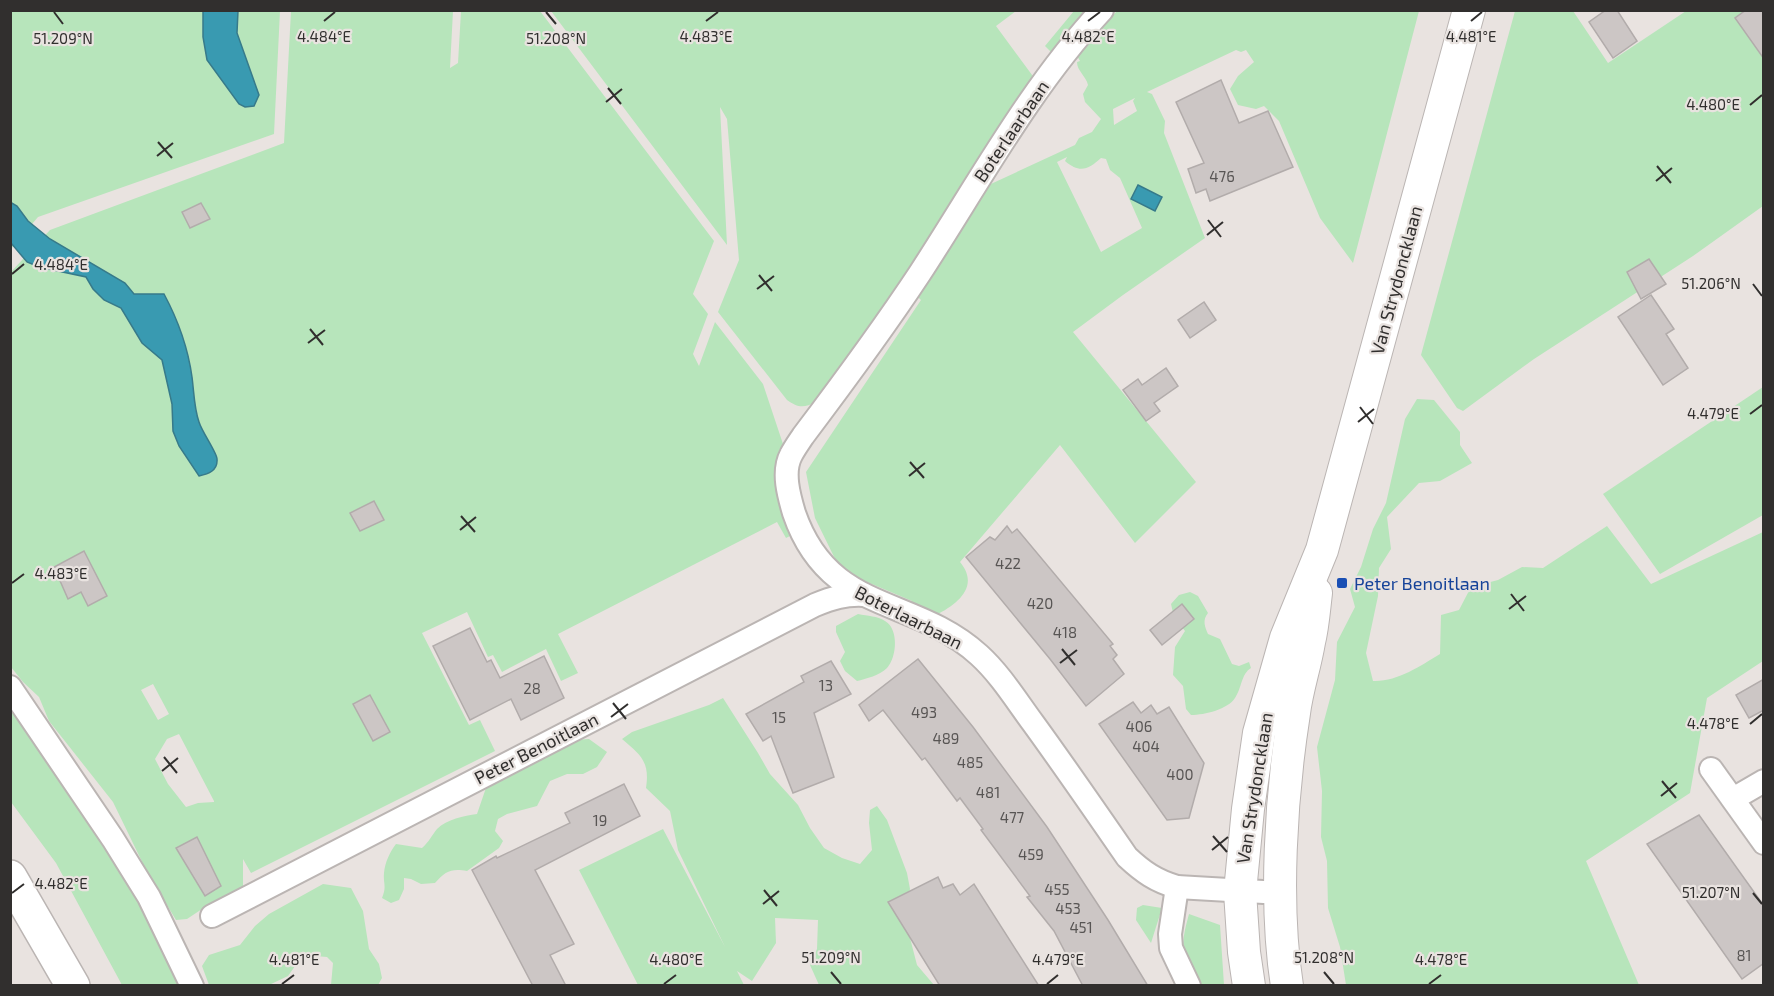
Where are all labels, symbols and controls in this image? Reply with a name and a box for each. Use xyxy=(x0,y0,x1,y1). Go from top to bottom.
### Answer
text: 4.484°E xyxy=(297,27,351,45)
text: 4.483°E xyxy=(679,27,733,45)
text: 4.482°E xyxy=(1061,27,1115,45)
text: 4.481°E xyxy=(1446,27,1496,45)
text: 51.209°N xyxy=(33,29,93,47)
text: 51.208°N xyxy=(526,29,586,47)
street label: Boterlaarbaan xyxy=(969,76,1053,186)
text: 4.480°E xyxy=(1686,95,1740,113)
house number: 476 xyxy=(1209,167,1235,185)
street label: Van Strydoncklaan xyxy=(1366,203,1426,357)
text: 4.484°E xyxy=(34,255,88,273)
text: 51.206°N xyxy=(1681,274,1741,292)
text: 4.479°E xyxy=(1687,404,1739,422)
house number: 422 xyxy=(995,554,1021,572)
text: 4.483°E xyxy=(34,564,88,582)
place label: Peter Benoitlaan xyxy=(1354,572,1490,594)
marker: Peter Benoitlaan xyxy=(1335,576,1349,590)
street label: Boterlaarbaan xyxy=(851,580,967,654)
house number: 420 xyxy=(1027,594,1053,612)
house number: 418 xyxy=(1053,623,1077,641)
house number: 13 xyxy=(819,676,833,694)
house number: 28 xyxy=(523,679,541,697)
house number: 493 xyxy=(911,703,937,721)
street label: Peter Benoitlaan xyxy=(470,707,602,789)
house number: 15 xyxy=(772,708,786,726)
street label: Van Strydoncklaan xyxy=(1231,711,1277,865)
text: 4.478°E xyxy=(1687,714,1739,732)
house number: 406 xyxy=(1126,717,1152,735)
house number: 489 xyxy=(933,729,959,747)
house number: 404 xyxy=(1132,737,1160,755)
house number: 485 xyxy=(957,753,983,771)
house number: 400 xyxy=(1166,765,1194,783)
house number: 481 xyxy=(976,783,1000,801)
house number: 477 xyxy=(1000,808,1025,826)
house number: 19 xyxy=(593,811,607,829)
house number: 459 xyxy=(1018,845,1044,863)
text: 4.482°E xyxy=(34,874,88,892)
house number: 455 xyxy=(1044,880,1070,898)
text: 51.207°N xyxy=(1682,883,1740,901)
house number: 453 xyxy=(1055,899,1081,917)
house number: 451 xyxy=(1069,918,1093,936)
house number: 81 xyxy=(1736,946,1752,964)
text: 51.209°N xyxy=(801,948,861,966)
text: 51.208°N xyxy=(1294,948,1354,966)
text: 4.481°E xyxy=(269,950,319,968)
text: 4.480°E xyxy=(649,950,703,968)
text: 4.479°E xyxy=(1032,950,1084,968)
text: 4.478°E xyxy=(1415,950,1467,968)

